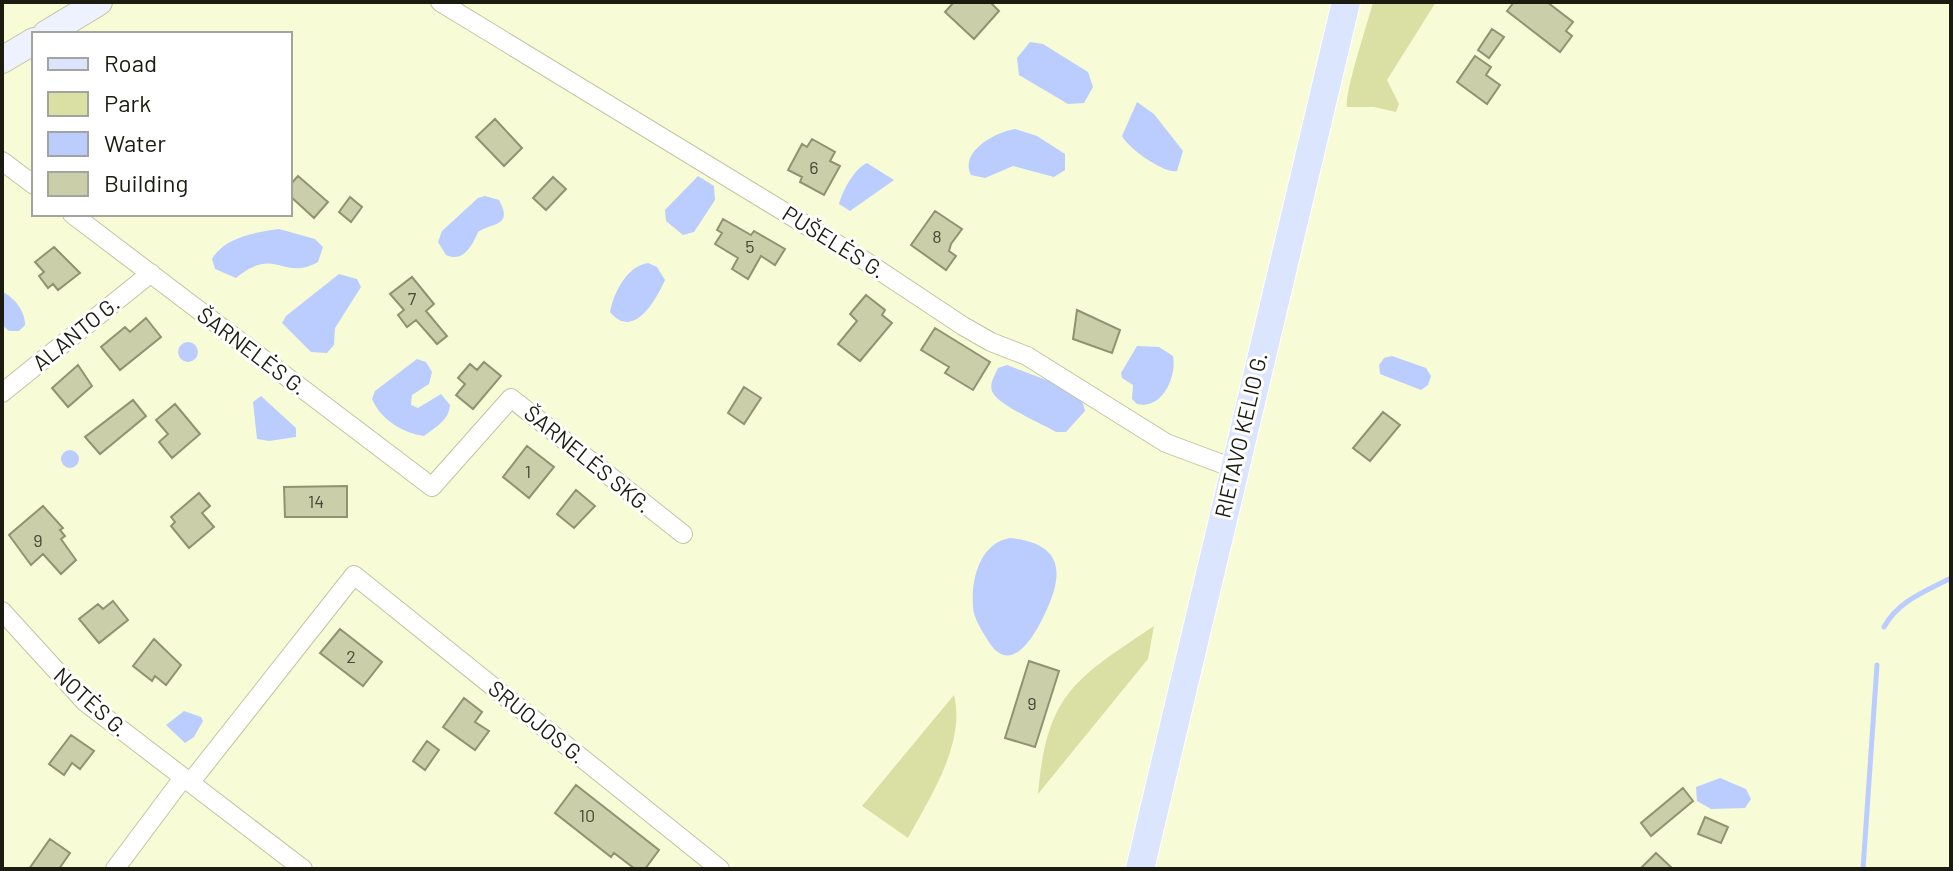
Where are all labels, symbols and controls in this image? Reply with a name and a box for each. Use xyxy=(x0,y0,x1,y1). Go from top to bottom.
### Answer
legend xyxy=(32,32,292,216)
text: Road xyxy=(104,48,157,77)
text: Park xyxy=(104,88,151,117)
text: Water xyxy=(104,128,166,157)
house number: 6 xyxy=(809,156,819,178)
text: Building xyxy=(104,168,188,197)
street label: PUŠELĖS G. xyxy=(778,199,891,283)
house number: 8 xyxy=(932,225,942,247)
house number: 5 xyxy=(745,235,755,257)
house number: 7 xyxy=(408,287,417,309)
street label: ALANTO G. xyxy=(27,289,124,375)
street label: ŠARNELĖS G. xyxy=(193,301,312,400)
street label: RIETAVO KELIO G. xyxy=(1208,349,1272,520)
street label: ŠARNELĖS SKG. xyxy=(520,399,657,517)
house number: 1 xyxy=(525,460,531,482)
house number: 14 xyxy=(308,490,324,512)
house number: 9 xyxy=(33,529,43,551)
house number: 2 xyxy=(346,645,356,667)
street label: NOTĖS G. xyxy=(49,661,134,741)
street label: SRUOJOS G. xyxy=(484,674,591,768)
house number: 9 xyxy=(1027,692,1037,714)
house number: 10 xyxy=(579,804,595,826)

